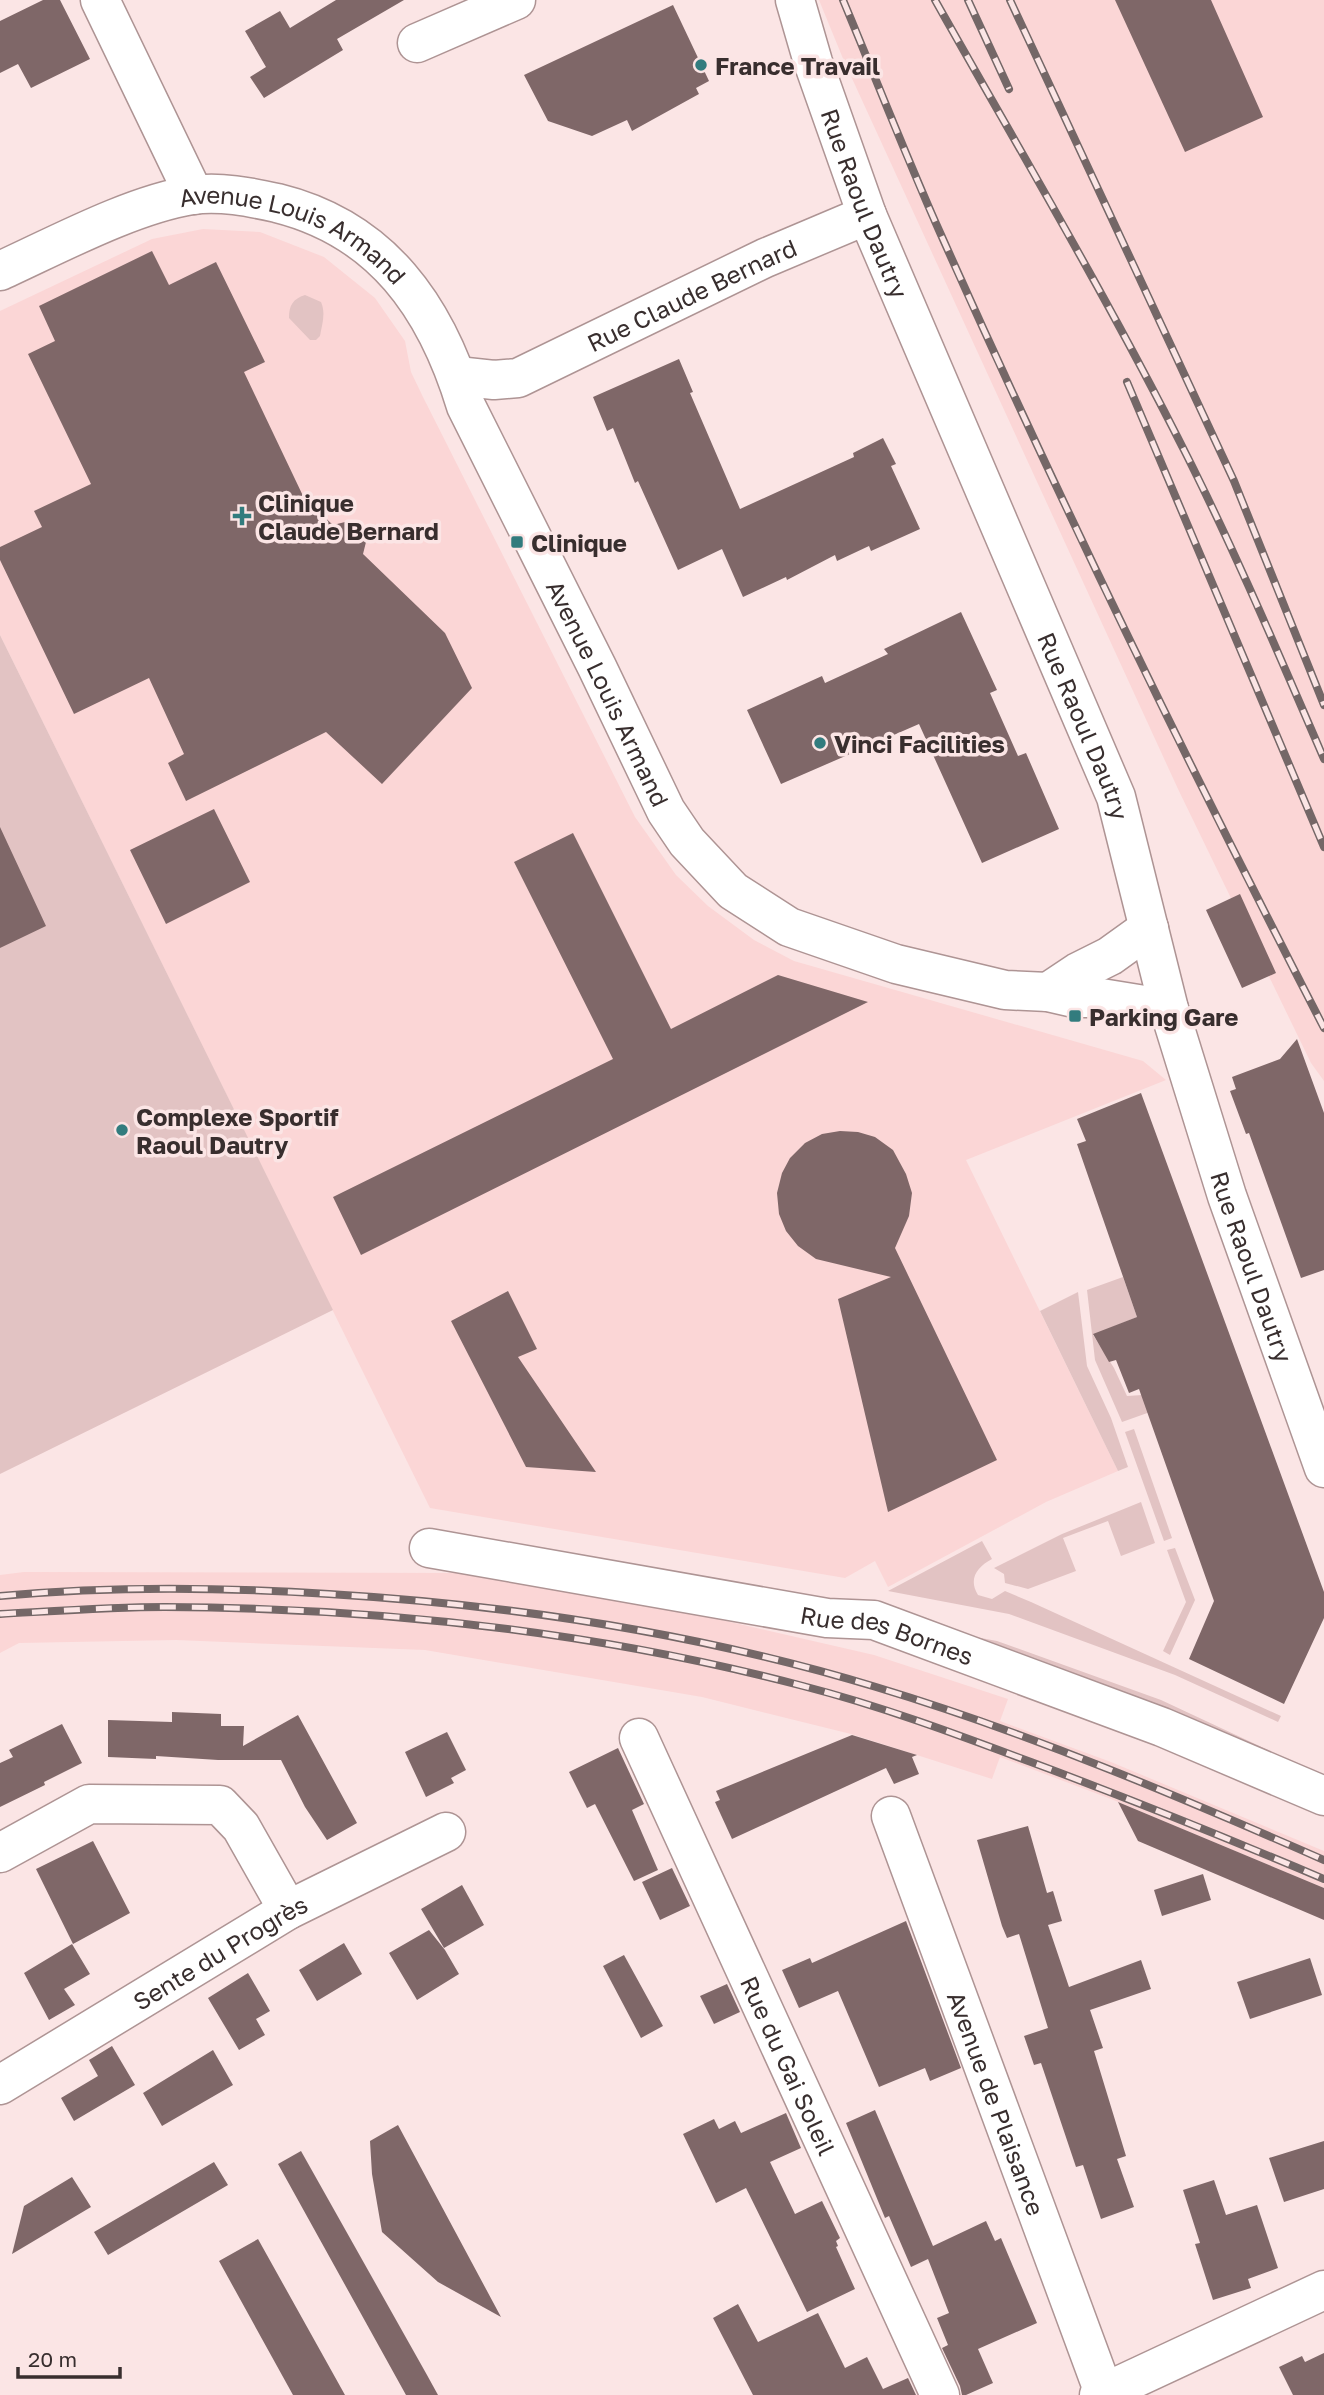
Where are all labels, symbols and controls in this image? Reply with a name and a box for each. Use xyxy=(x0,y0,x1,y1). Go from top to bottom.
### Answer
place label: France Travail xyxy=(715,51,880,80)
marker: France Travail xyxy=(693,57,709,73)
street label: Rue Raoul Dautry xyxy=(816,104,915,302)
street label: Avenue Louis Armand xyxy=(176,179,413,289)
street label: Rue Claude Bernard xyxy=(582,232,801,357)
place label: Clinique Claude Bernard xyxy=(258,488,439,545)
marker: Clinique Claude Bernard xyxy=(232,506,252,526)
place label: Clinique xyxy=(531,528,627,557)
marker: Clinique xyxy=(509,534,525,550)
street label: Avenue Louis Armand xyxy=(541,575,676,811)
street label: Rue Raoul Dautry xyxy=(1033,627,1136,822)
place label: Vinci Facilities xyxy=(834,729,1005,758)
marker: Vinci Facilities xyxy=(812,735,828,751)
place label: Parking Gare xyxy=(1089,1002,1239,1031)
marker: Parking Gare xyxy=(1067,1008,1083,1024)
place label: Complexe Sportif Raoul Dautry xyxy=(136,1102,339,1159)
marker: Complexe Sportif Raoul Dautry xyxy=(114,1122,130,1138)
street label: Rue Raoul Dautry xyxy=(1206,1167,1299,1366)
street label: Rue des Bornes xyxy=(798,1599,978,1670)
street label: Sente du Progrès xyxy=(127,1888,312,2015)
street label: Rue du Gai Soleil xyxy=(735,1971,842,2159)
street label: Avenue de Plaisance xyxy=(942,1987,1052,2219)
scale bar xyxy=(18,2336,119,2380)
text: 20 m xyxy=(28,2346,77,2372)

